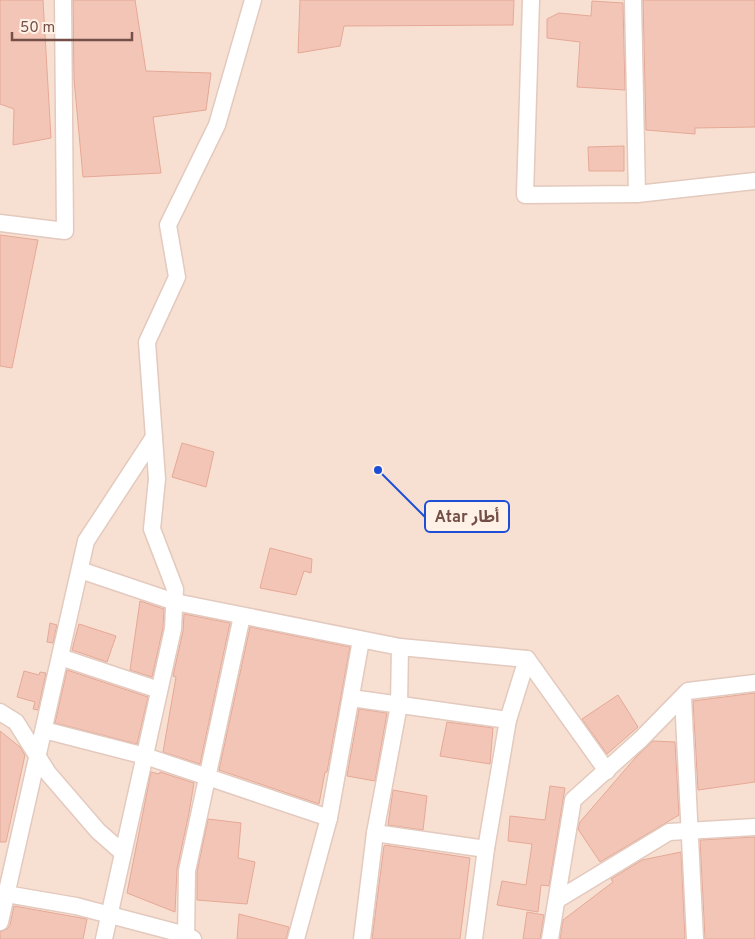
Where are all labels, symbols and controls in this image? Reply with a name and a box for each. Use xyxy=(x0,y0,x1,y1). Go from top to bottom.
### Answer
scale bar xyxy=(12,10,132,42)
text: 50 m xyxy=(20,19,55,38)
callout: Atar أطار xyxy=(425,501,509,532)
text: Atar أطار xyxy=(435,507,499,528)

